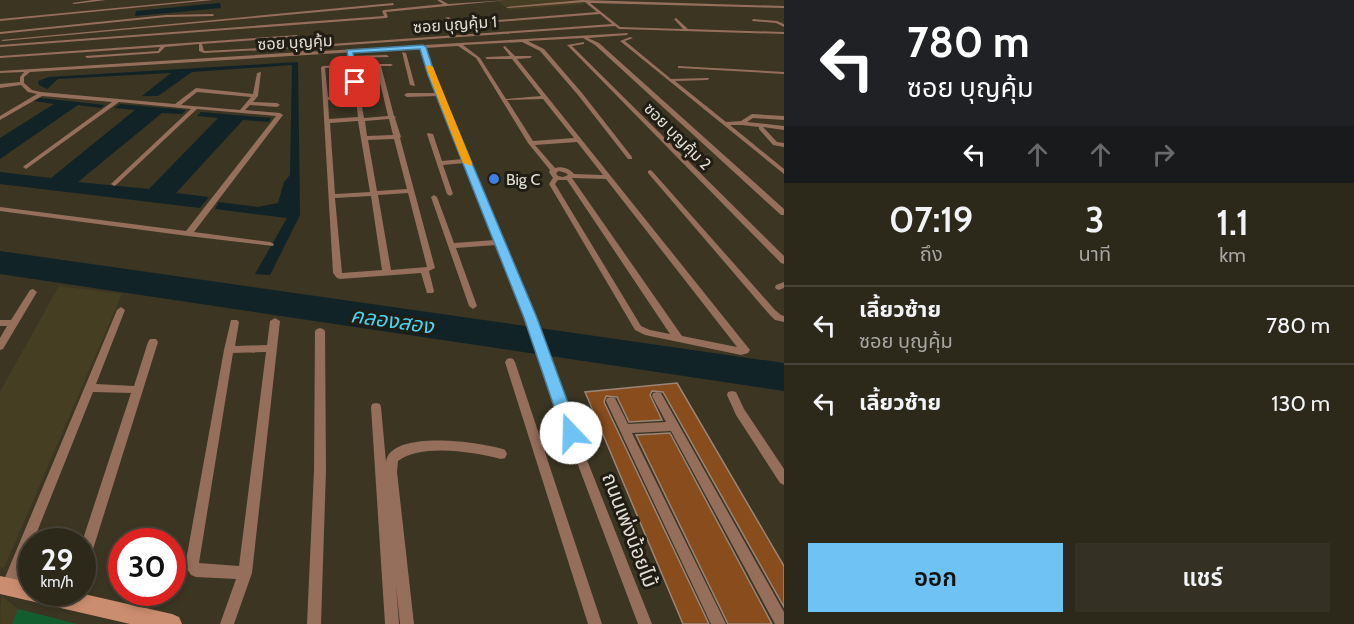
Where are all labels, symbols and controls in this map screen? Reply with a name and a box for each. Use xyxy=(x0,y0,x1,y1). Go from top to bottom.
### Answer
street label: ซอย บุญคุ้ม 1 xyxy=(413,12,498,37)
text: 780 m xyxy=(907,16,1029,68)
icon: left xyxy=(808,24,886,102)
street label: ซอย บุญคุ้ม xyxy=(257,31,333,54)
pin xyxy=(329,56,380,107)
icon: arrive xyxy=(338,65,371,98)
text: ซอย บุญคุ้ม xyxy=(907,71,1034,104)
street label: ซอย บุญคุ้ม 2 xyxy=(640,99,715,174)
icon: left xyxy=(958,138,991,171)
icon: ahead xyxy=(1021,138,1054,171)
icon: ahead xyxy=(1084,138,1117,171)
icon: right xyxy=(1147,138,1180,171)
place label: Big C xyxy=(506,170,540,189)
marker: Big C xyxy=(487,172,501,186)
text: 07:19 xyxy=(889,197,973,241)
text: 3 xyxy=(1085,197,1104,241)
text: 1.1 xyxy=(1216,200,1249,244)
text: ถึง xyxy=(920,242,943,266)
text: นาที xyxy=(1079,242,1111,266)
text: km xyxy=(1219,243,1246,267)
text: เลี้ยวซ้าย xyxy=(859,296,941,323)
water label: คลองสอง xyxy=(349,302,437,339)
icon: left xyxy=(808,309,841,342)
text: 780 m xyxy=(1266,312,1330,339)
text: ซอย บุญคุ้ม xyxy=(859,329,953,353)
icon: left xyxy=(808,387,841,420)
text: เลี้ยวซ้าย xyxy=(859,389,941,416)
text: 130 m xyxy=(1271,390,1330,417)
position arrow xyxy=(539,401,603,465)
street label: ถนนเพ่งน้อยไม้ xyxy=(597,469,663,591)
speed limit sign: 30 xyxy=(108,528,186,606)
text: 29 xyxy=(41,541,73,578)
button: ออก xyxy=(808,543,1063,612)
button: แชร์ xyxy=(1075,543,1330,612)
text: km/h xyxy=(41,573,73,591)

